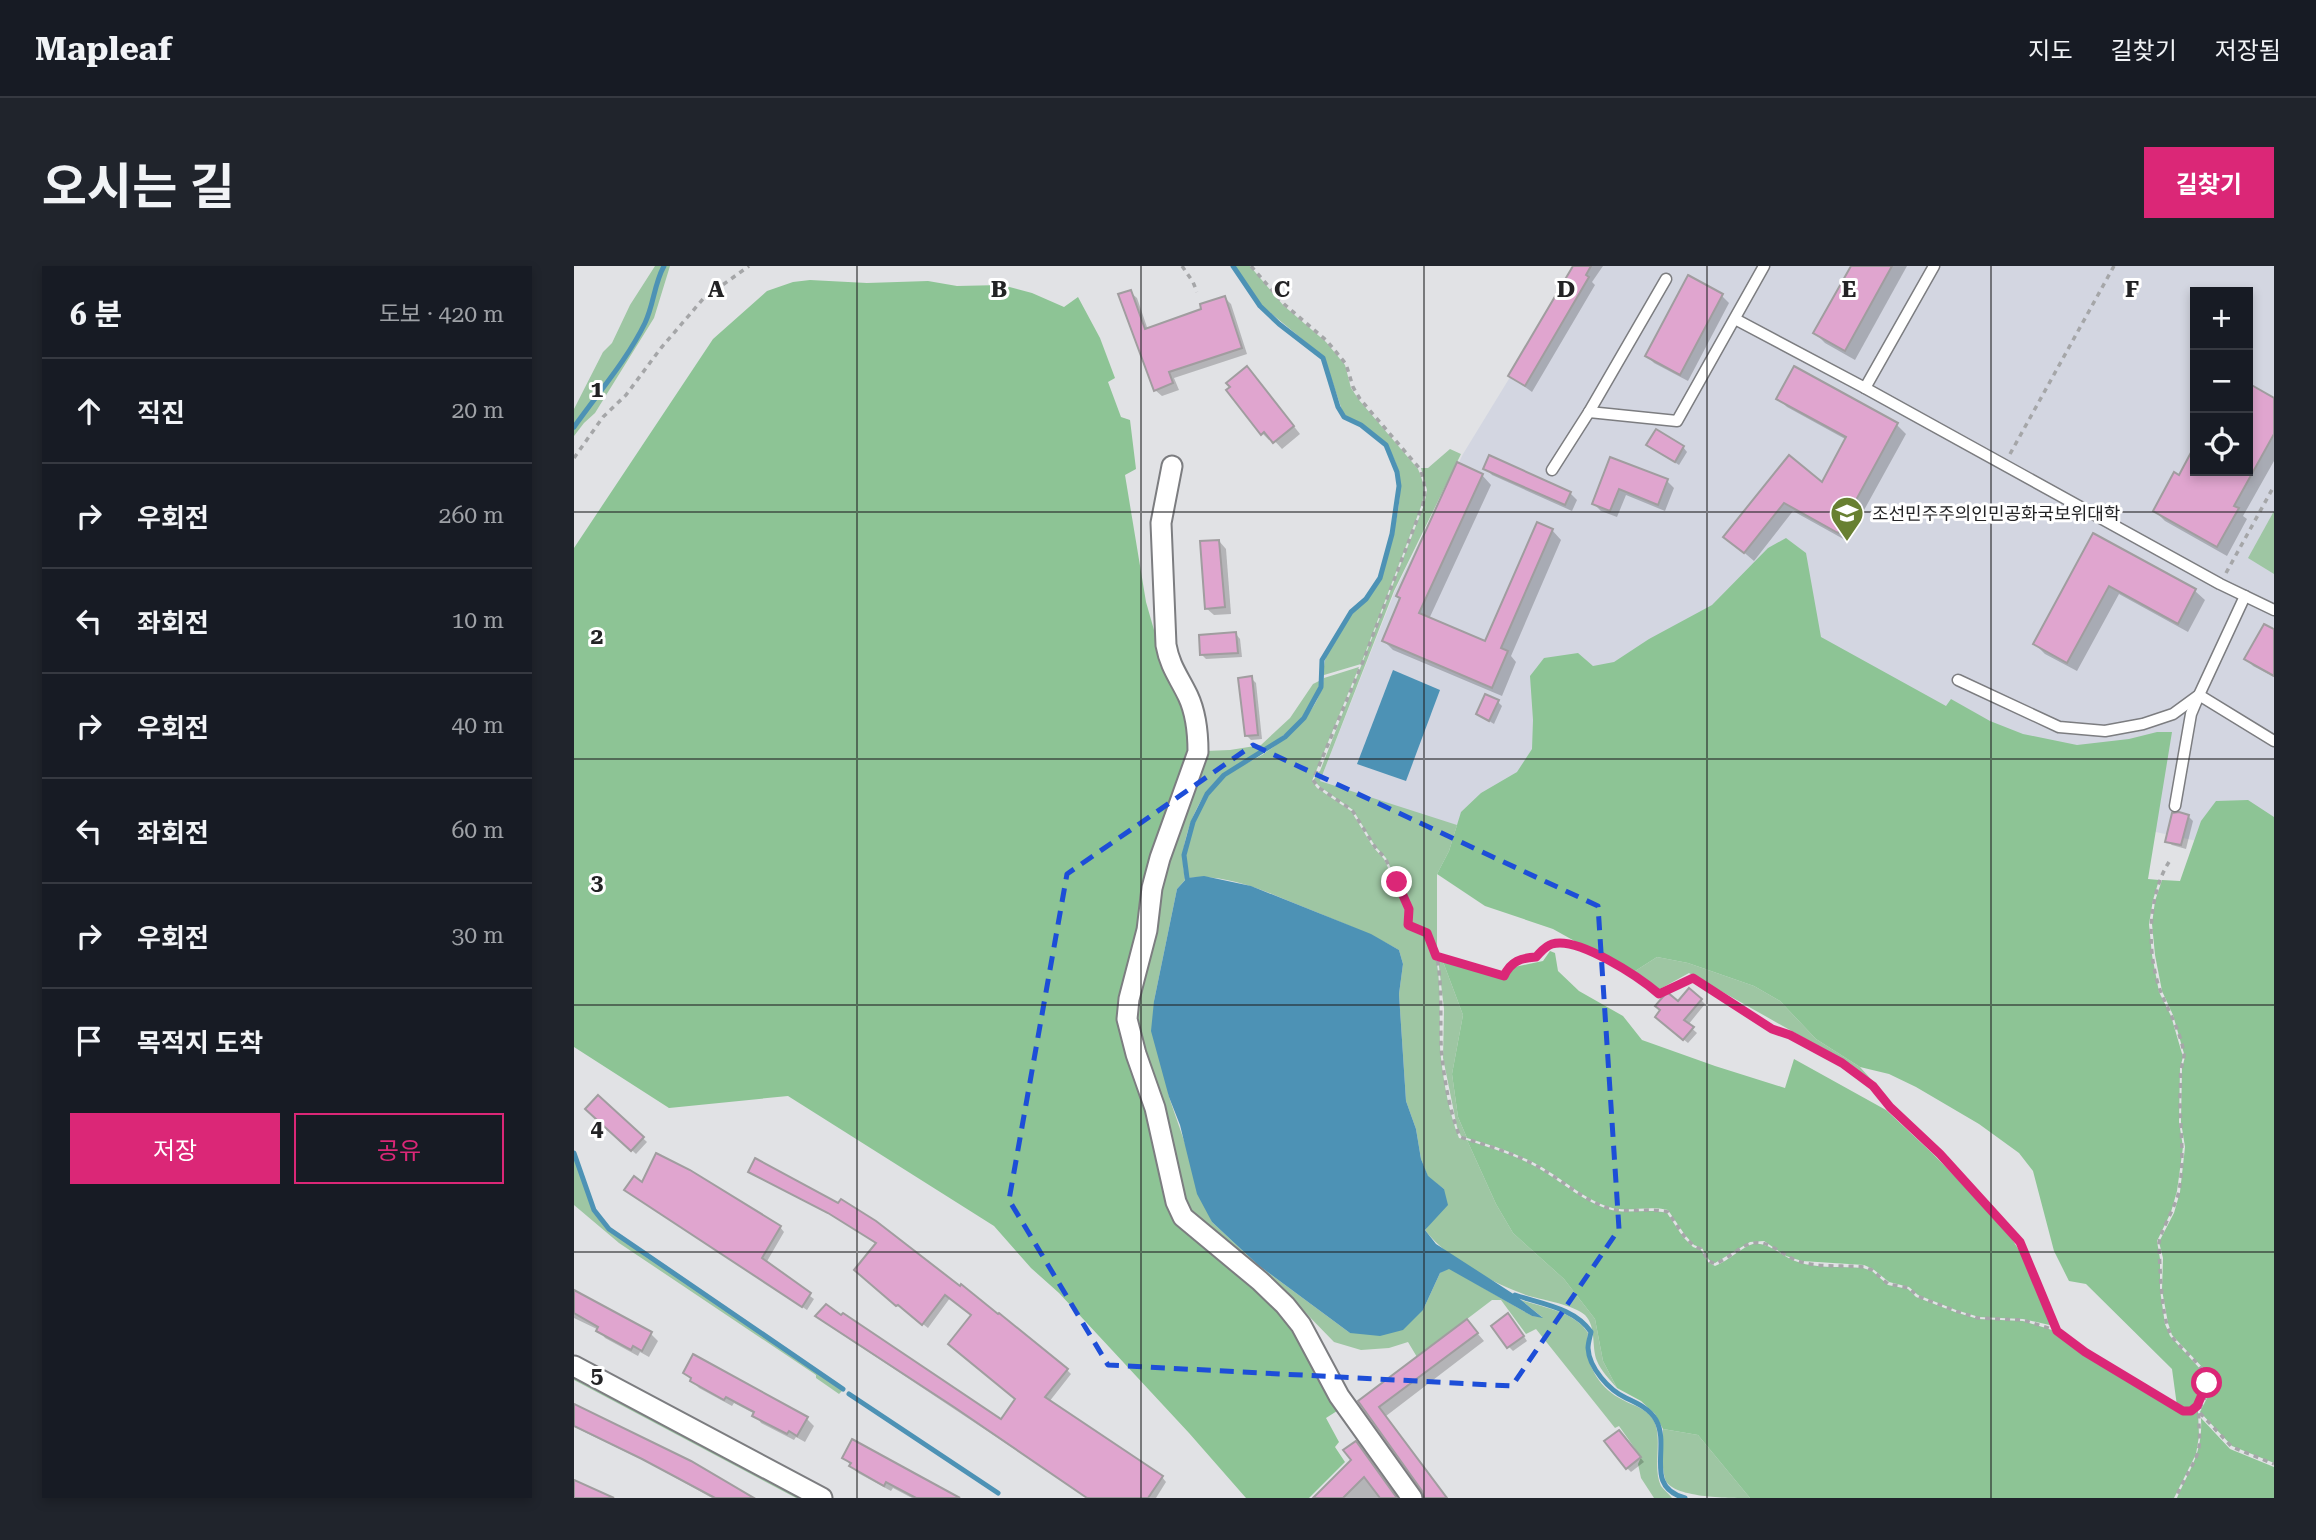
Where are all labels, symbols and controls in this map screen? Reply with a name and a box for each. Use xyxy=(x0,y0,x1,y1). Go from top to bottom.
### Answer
text: Mapleaf xyxy=(35,29,172,68)
text: 지도 xyxy=(2028,37,2073,65)
text: 길찾기 xyxy=(2111,37,2177,65)
text: 저장됨 xyxy=(2215,37,2281,65)
button: 길찾기 xyxy=(2144,147,2274,218)
text: 오시는 길 xyxy=(42,159,235,216)
text: A xyxy=(708,276,725,303)
text: B xyxy=(991,276,1007,303)
text: C xyxy=(1274,276,1290,303)
text: D xyxy=(1557,276,1575,303)
text: E xyxy=(1842,276,1856,303)
text: F xyxy=(2125,276,2139,303)
map controls xyxy=(2190,287,2253,476)
button: + xyxy=(2190,287,2253,350)
text: 6 분 xyxy=(70,297,122,332)
text: 도보 · 420 m xyxy=(379,301,504,328)
button: − xyxy=(2190,350,2253,413)
text: 1 xyxy=(591,376,604,403)
icon: ahead xyxy=(70,392,108,430)
text: 20 m xyxy=(451,397,504,424)
text: 직진 xyxy=(137,398,185,428)
button: locate xyxy=(2190,413,2253,476)
school or university icon: 조선민주주의인민공화국보위대학 xyxy=(1828,494,1866,543)
icon: right xyxy=(70,497,108,535)
text: 260 m xyxy=(439,502,504,529)
text: 우회전 xyxy=(137,503,209,533)
place label: 조선민주주의인민공화국보위대학 xyxy=(1872,503,2120,524)
icon: left xyxy=(70,602,108,640)
text: 10 m xyxy=(451,607,504,634)
text: 좌회전 xyxy=(137,608,209,638)
text: 2 xyxy=(591,623,603,650)
icon: right xyxy=(70,707,108,745)
text: 40 m xyxy=(451,712,504,739)
text: 우회전 xyxy=(137,713,209,743)
icon: left xyxy=(70,812,108,850)
text: 60 m xyxy=(451,817,504,844)
text: 좌회전 xyxy=(137,818,209,848)
route end xyxy=(1381,866,1412,897)
text: 3 xyxy=(591,869,604,896)
icon: right xyxy=(70,917,108,955)
text: 30 m xyxy=(451,922,504,949)
text: 우회전 xyxy=(137,923,209,953)
icon: arrive xyxy=(70,1022,108,1060)
text: 목적지 도착 xyxy=(137,1028,263,1058)
button: 저장 xyxy=(70,1113,280,1184)
button: 공유 xyxy=(294,1113,504,1184)
text: 4 xyxy=(591,1115,604,1142)
text: 5 xyxy=(591,1362,604,1389)
route start xyxy=(2191,1367,2222,1398)

